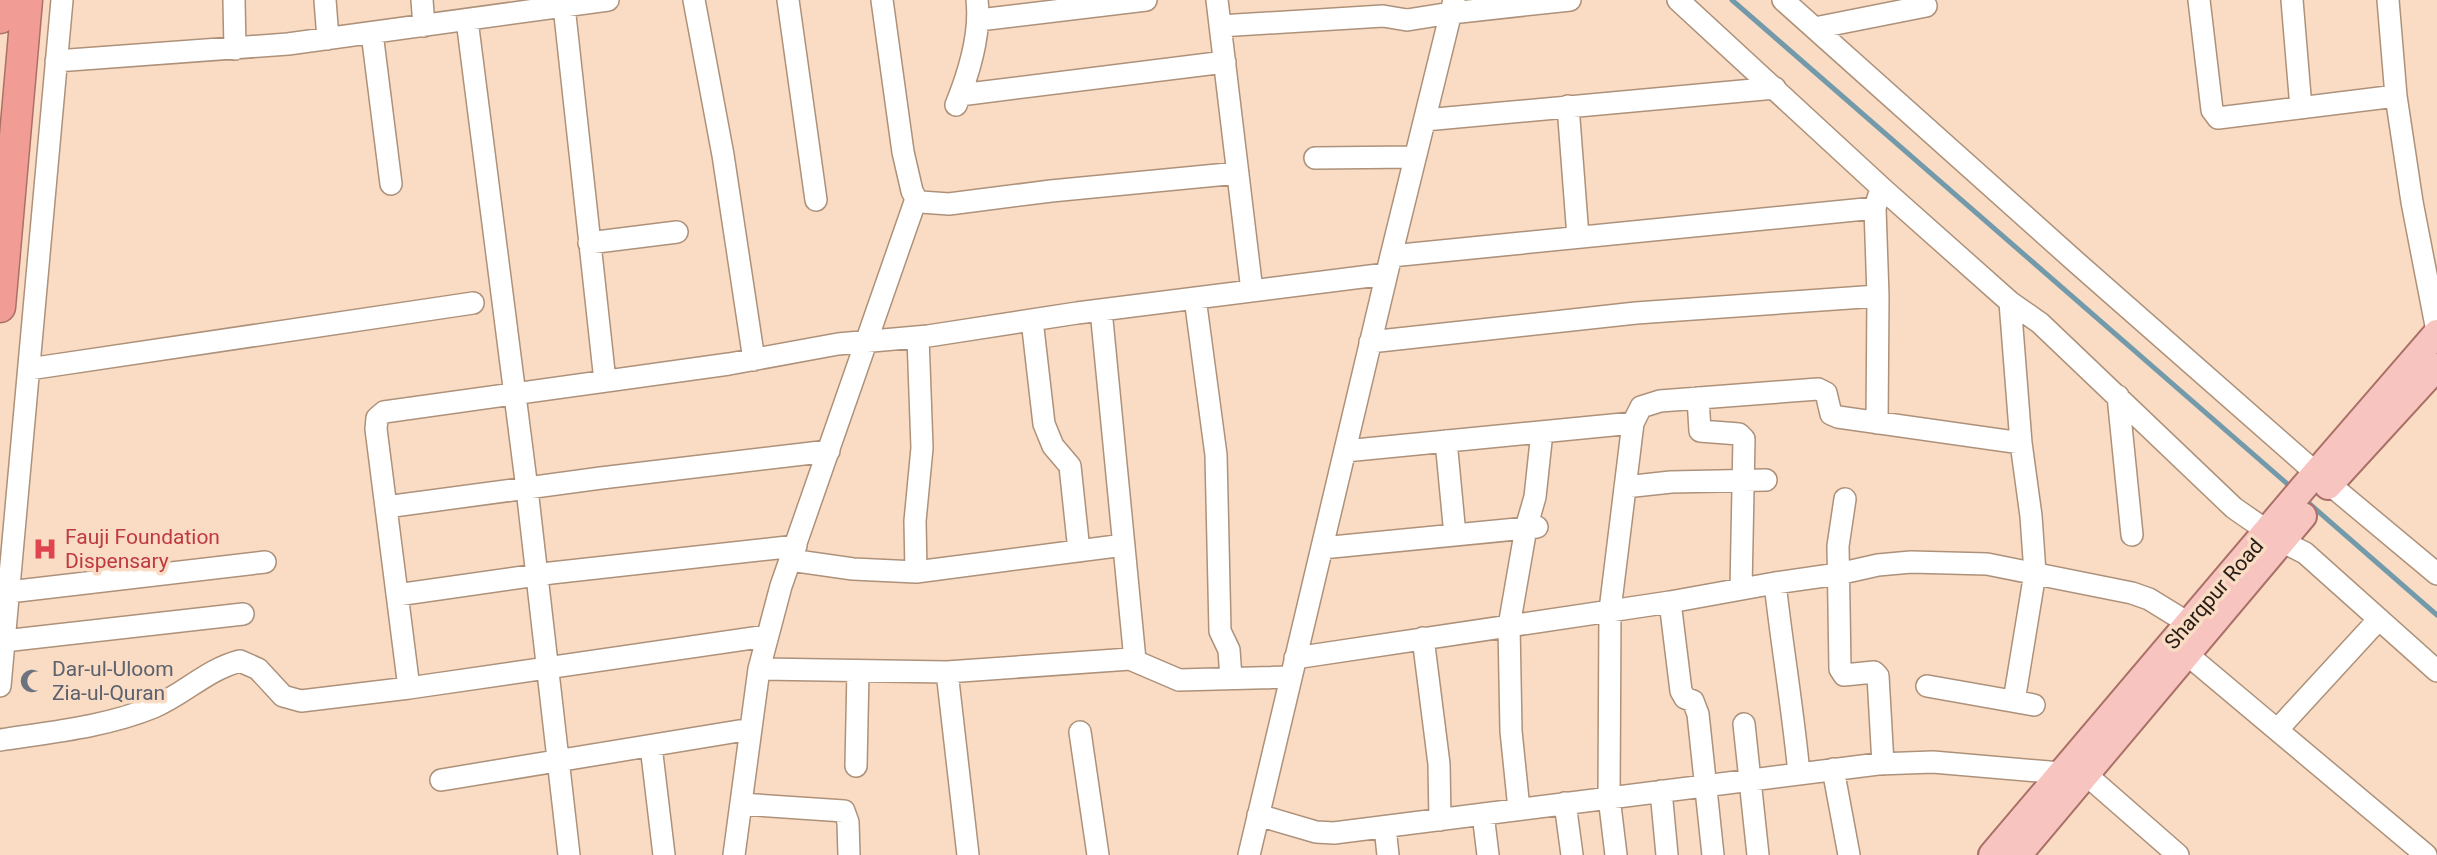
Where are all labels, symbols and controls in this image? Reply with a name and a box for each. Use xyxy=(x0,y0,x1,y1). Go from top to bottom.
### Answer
place label: Fauji Foundation Dispensary xyxy=(65,525,220,573)
street label: Sharqpur Road xyxy=(2160,534,2268,654)
hospital icon: Fauji Foundation Dispensary xyxy=(31,535,59,563)
place label: Dar-ul-Uloom Zia-ul-Quran xyxy=(52,657,174,705)
mosque icon: Dar-ul-Uloom Zia-ul-Quran xyxy=(18,667,46,695)

